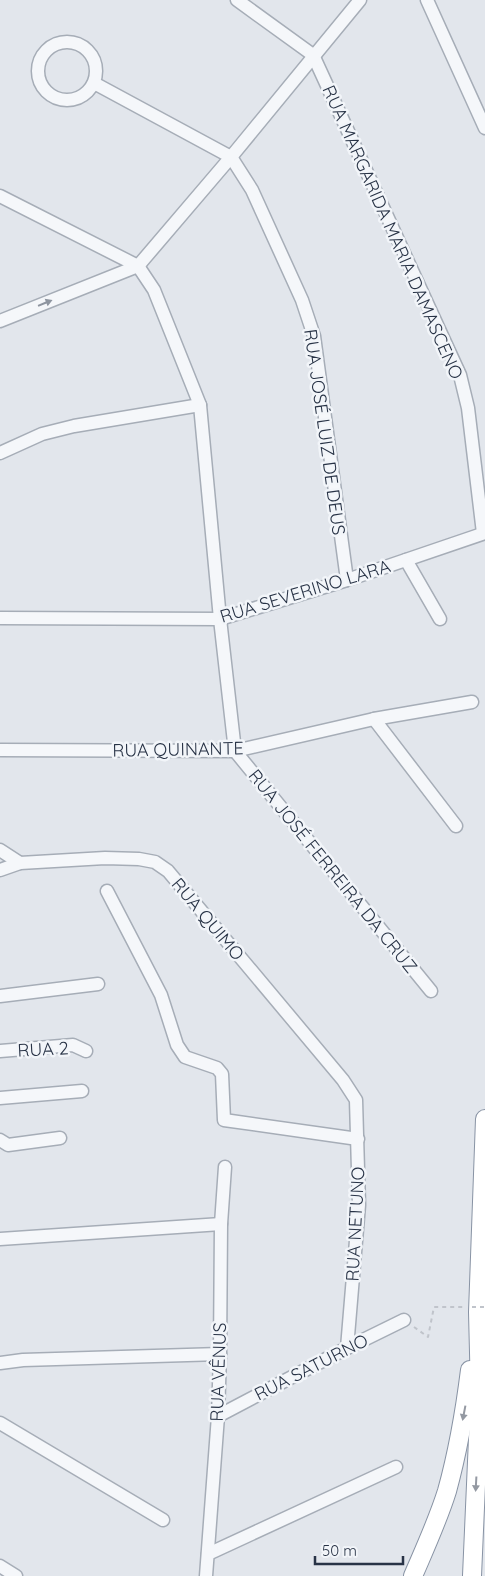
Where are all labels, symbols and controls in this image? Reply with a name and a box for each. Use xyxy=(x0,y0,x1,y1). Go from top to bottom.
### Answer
street label: RUA MARGARIDA MARIA DAMASCENO xyxy=(318,81,468,383)
one-way arrow xyxy=(38,298,52,306)
street label: RUA JOSÉ LUIZ DE DEUS xyxy=(299,328,351,536)
street label: RUA SEVERINO LARA xyxy=(217,554,393,628)
street label: RUA QUINANTE xyxy=(112,736,244,762)
street label: RUA JOSÉ FERREIRA DA CRUZ xyxy=(244,764,422,978)
street label: RUA QUIMO xyxy=(167,873,249,965)
street label: RUA 2 xyxy=(17,1036,69,1062)
street label: RUA NETUNO xyxy=(341,1166,369,1282)
street label: RUA VÊNUS xyxy=(205,1322,231,1422)
street label: RUA SATURNO xyxy=(250,1328,372,1406)
one-way arrow xyxy=(460,1405,468,1420)
one-way arrow xyxy=(471,1476,479,1492)
scale bar xyxy=(315,1534,402,1566)
text: 50 m xyxy=(322,1541,357,1560)

